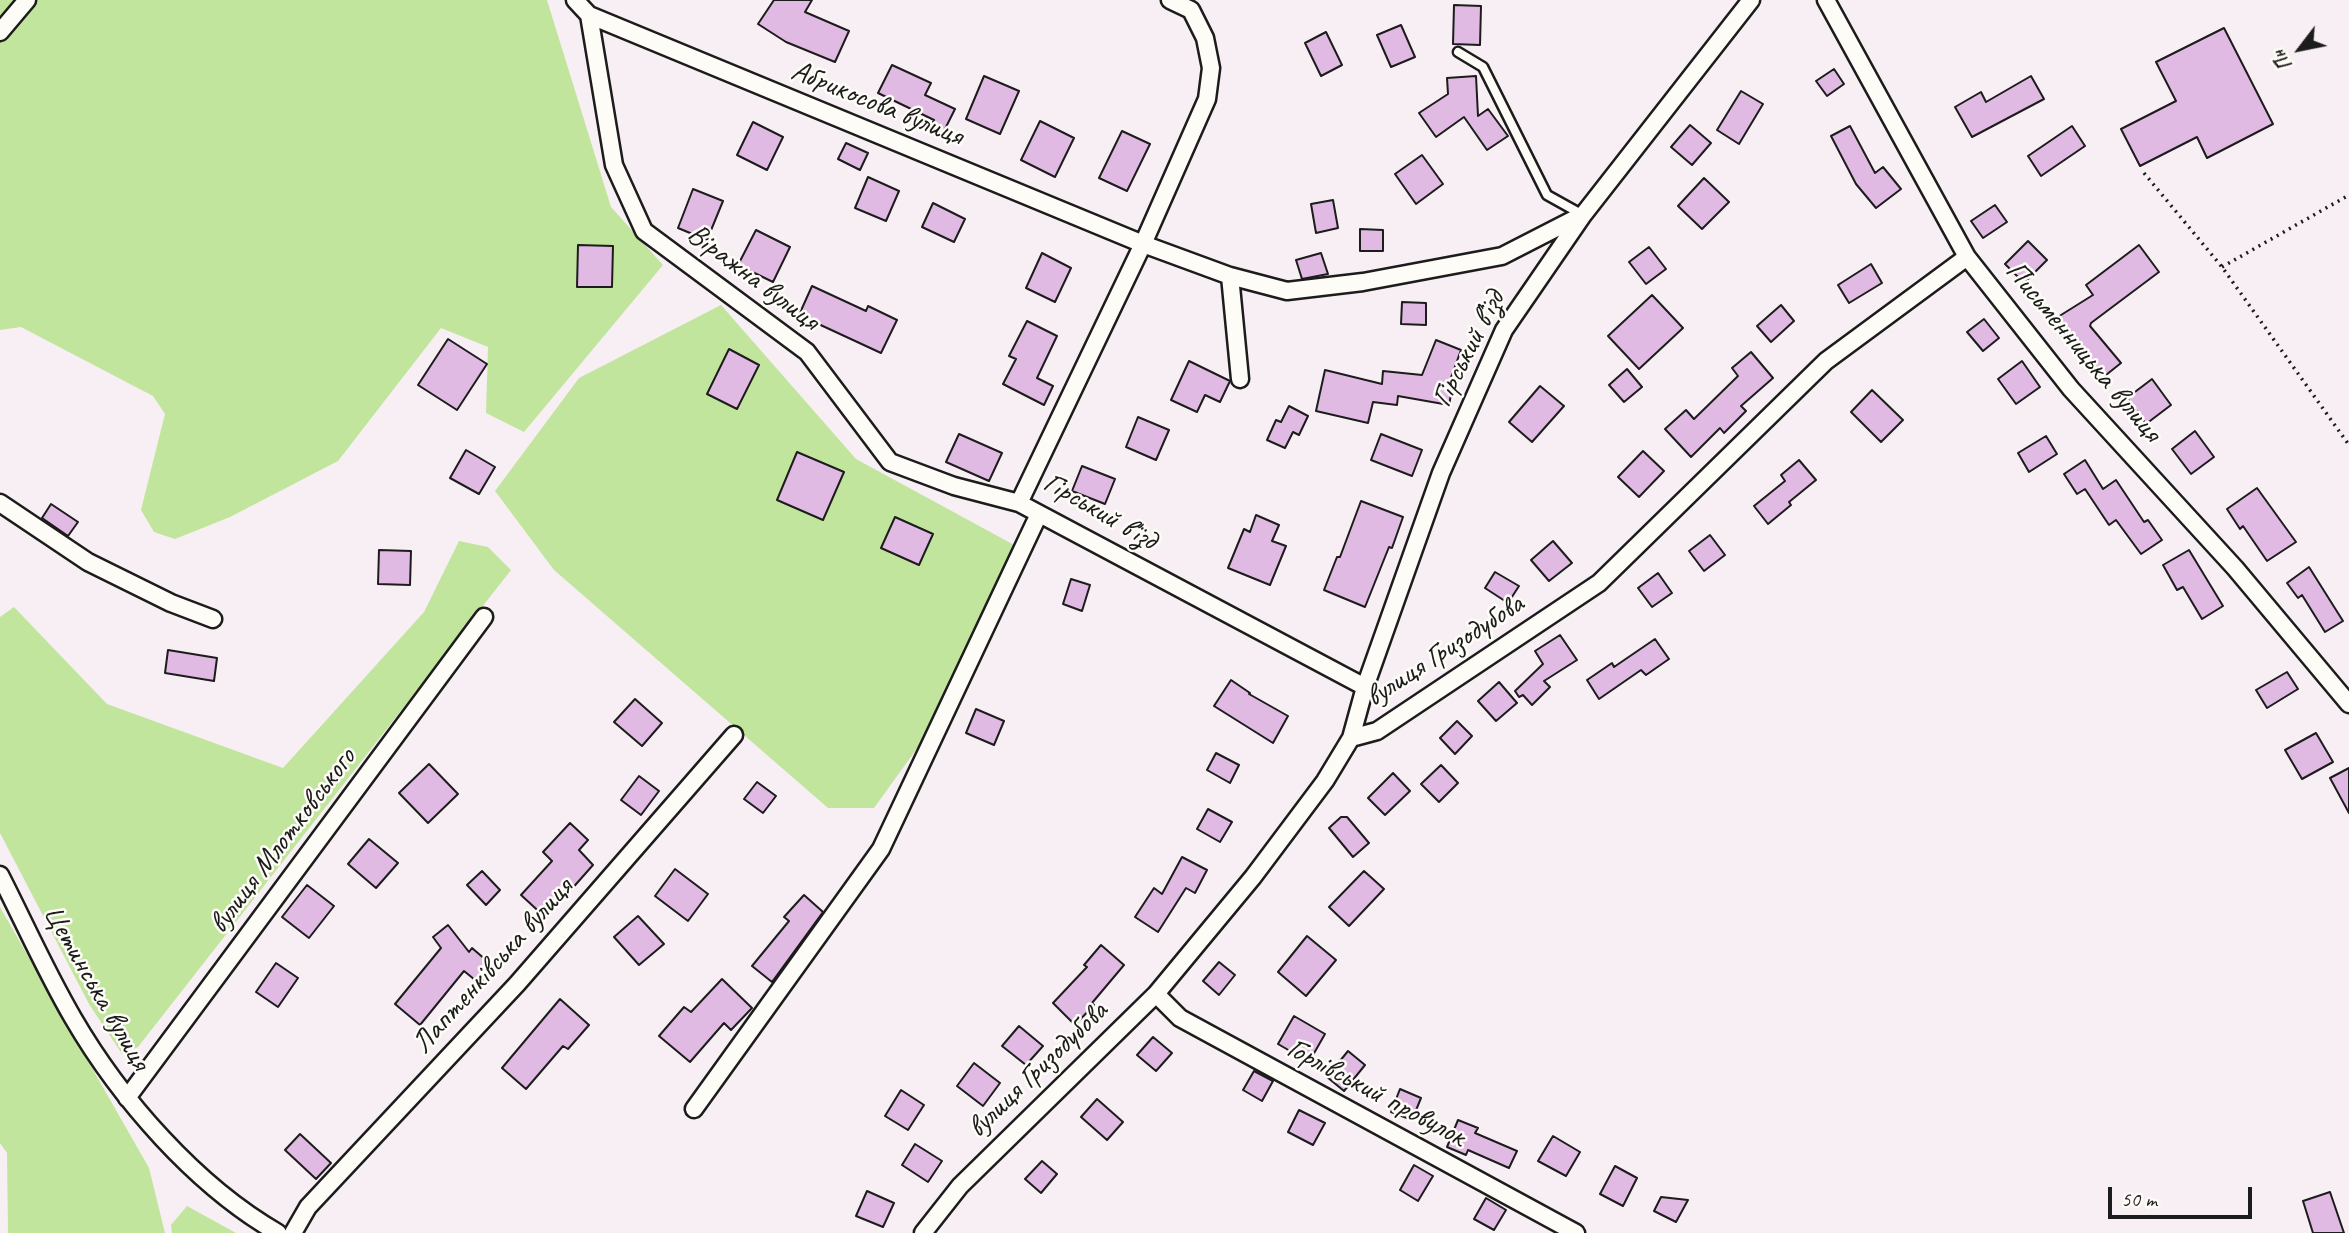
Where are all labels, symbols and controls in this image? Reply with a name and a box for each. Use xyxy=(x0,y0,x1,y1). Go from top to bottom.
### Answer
north arrow xyxy=(2265,14,2335,84)
text: Пн xyxy=(2267,45,2298,75)
street label: Абрикосова вулиця xyxy=(786,53,968,155)
street label: Віражна вулиця xyxy=(680,217,826,339)
street label: Письменницька вулиця xyxy=(1997,254,2169,450)
street label: Гірський в’їзд xyxy=(1425,285,1513,413)
street label: Гірський в'їзд xyxy=(1037,465,1163,559)
street label: вулиця Гризодубова xyxy=(1359,587,1531,715)
street label: вулиця Млотковського xyxy=(202,741,364,941)
street label: Лаптенківська вулиця xyxy=(405,871,581,1061)
street label: Цетинська вулиця xyxy=(34,899,158,1077)
street label: вулиця Гризодубова xyxy=(960,994,1116,1146)
street label: Горлівський провулок xyxy=(1280,1031,1472,1155)
scale bar xyxy=(2111,1174,2254,1218)
text: 50 m xyxy=(2121,1186,2157,1212)

